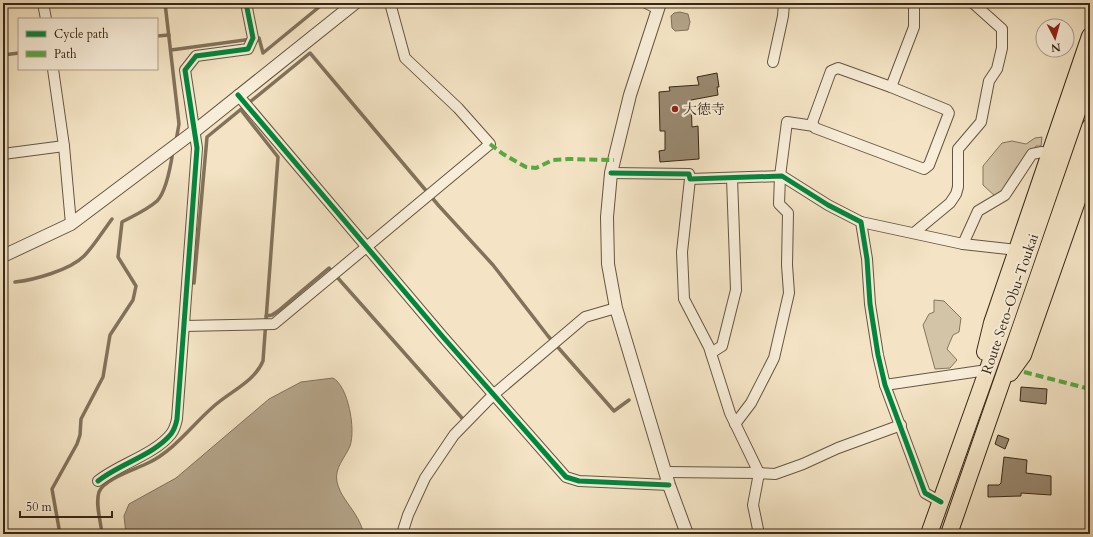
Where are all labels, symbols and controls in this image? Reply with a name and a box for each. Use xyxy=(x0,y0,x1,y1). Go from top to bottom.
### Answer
legend xyxy=(18,18,158,70)
north arrow xyxy=(1035,18,1075,58)
text: Cycle path xyxy=(54,26,109,42)
text: N xyxy=(1050,39,1062,55)
text: Path xyxy=(54,46,77,62)
place label: 大徳寺 xyxy=(683,100,725,119)
marker: 大徳寺 xyxy=(670,104,680,114)
street label: Route Seto-Obu-Toukai xyxy=(977,231,1043,377)
scale bar xyxy=(20,493,112,519)
text: 50 m xyxy=(26,499,53,515)

